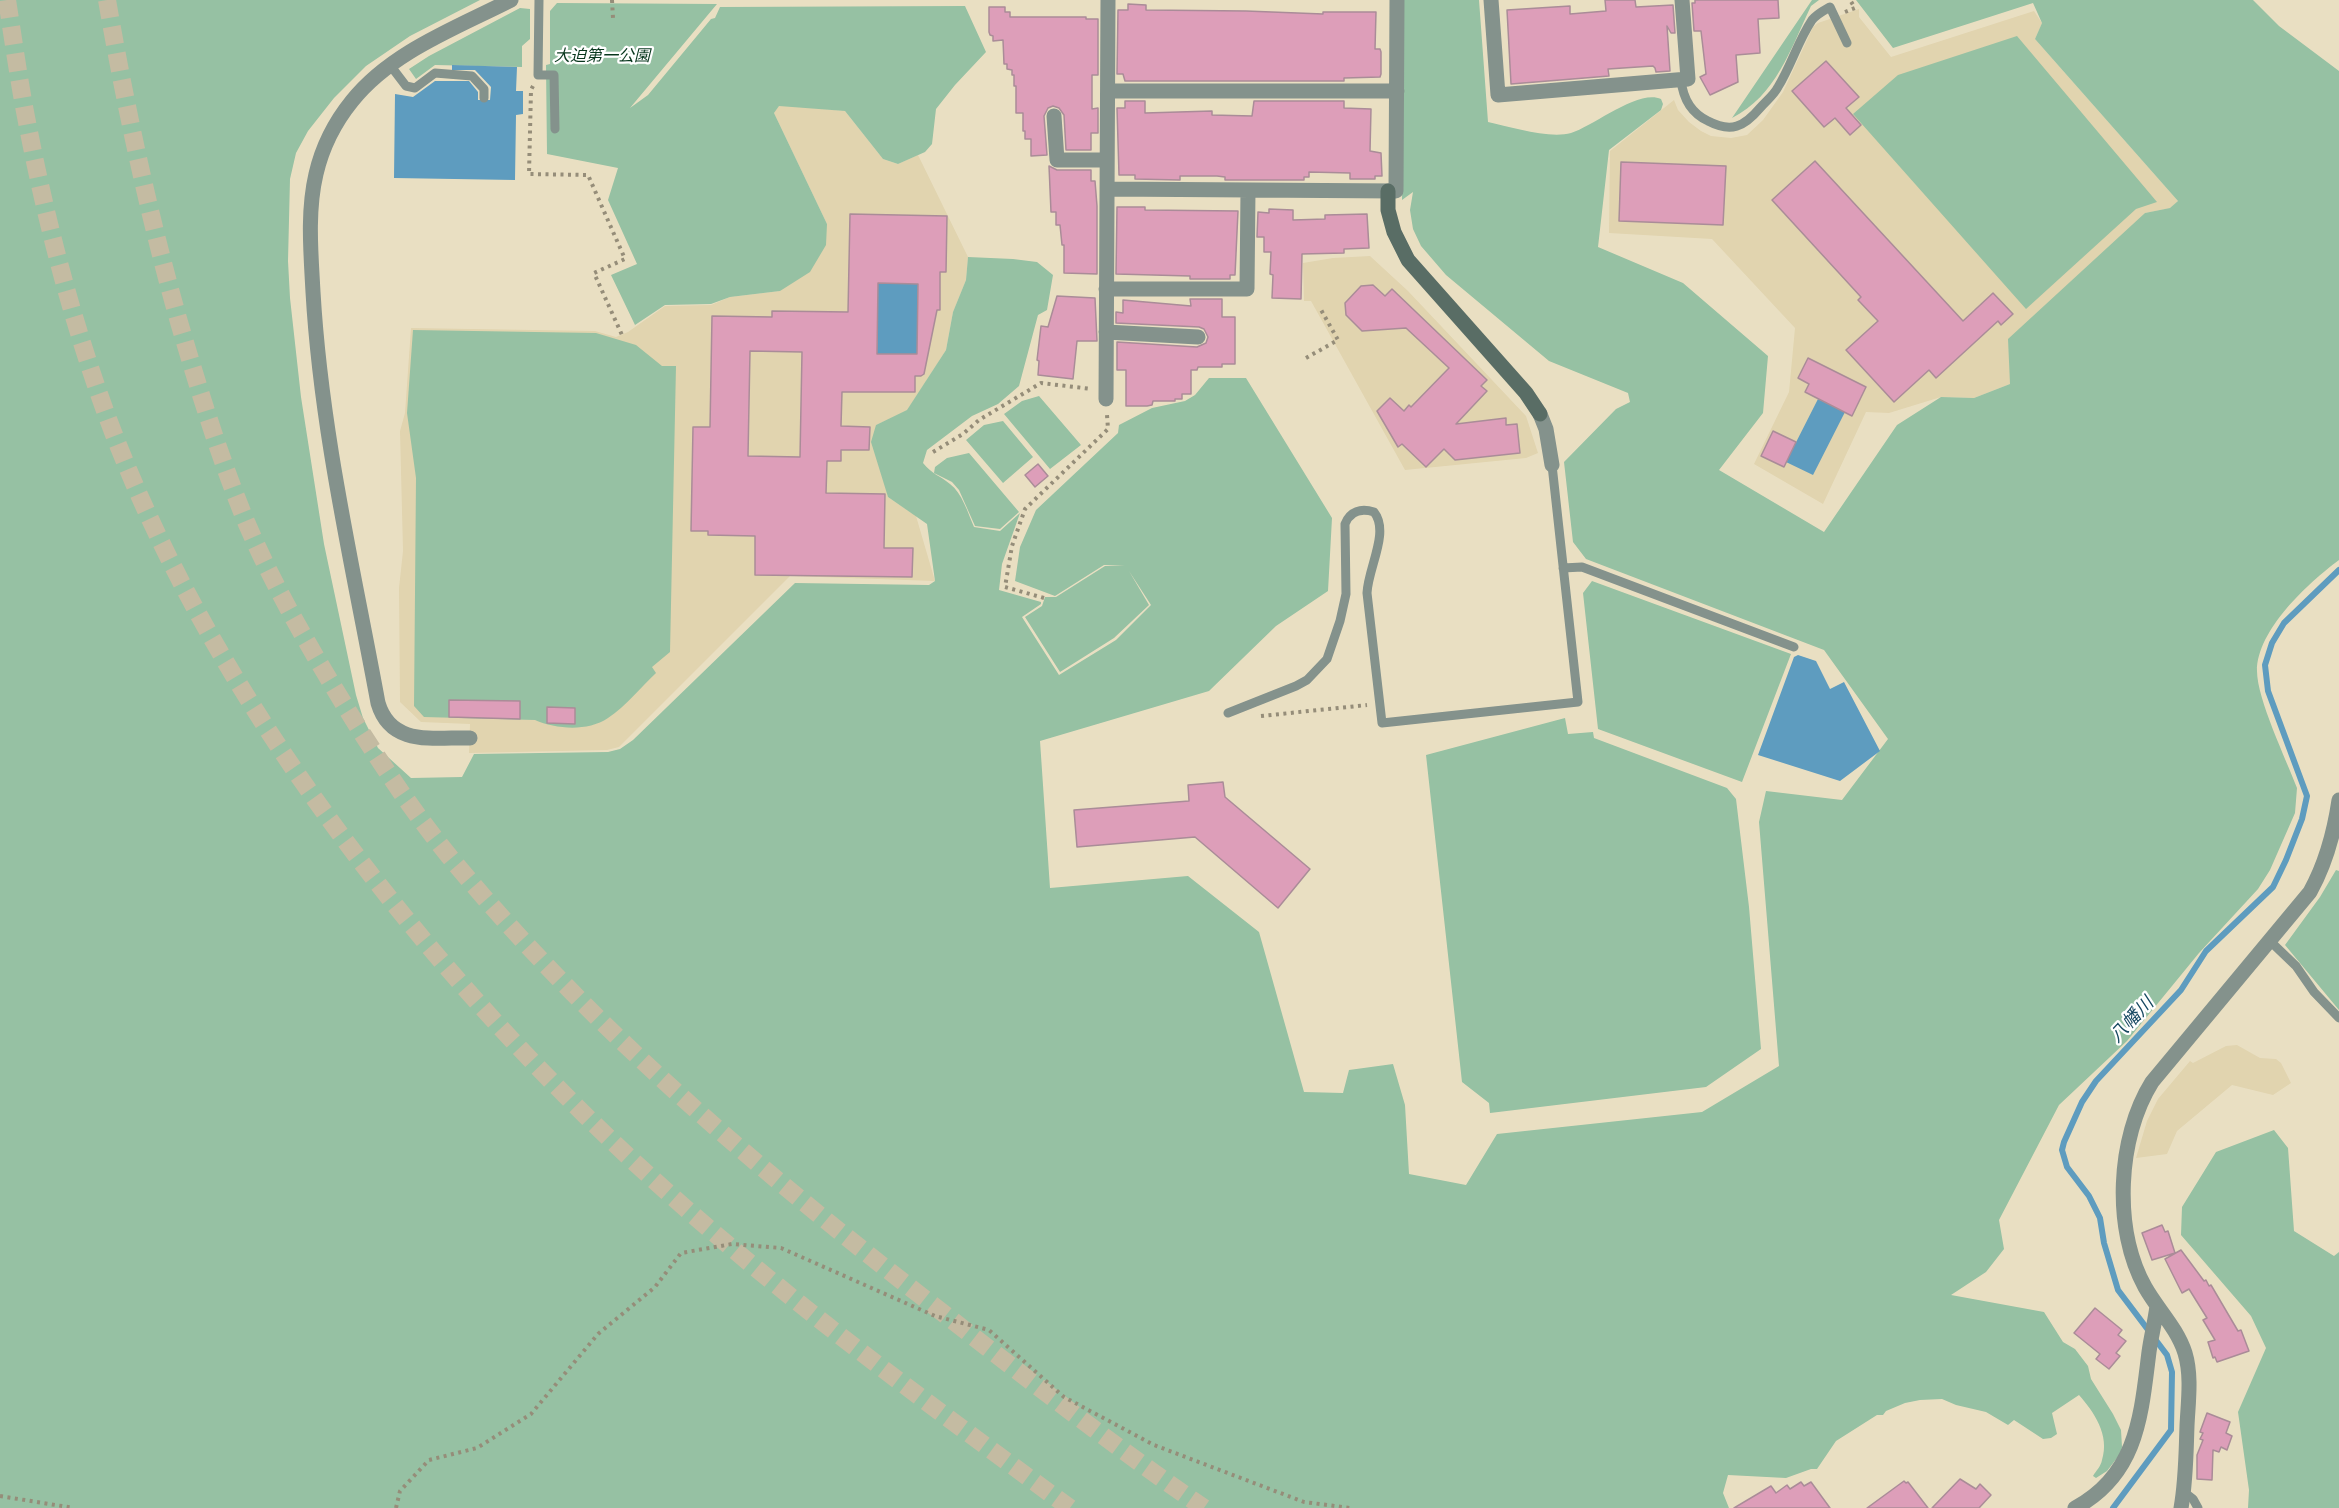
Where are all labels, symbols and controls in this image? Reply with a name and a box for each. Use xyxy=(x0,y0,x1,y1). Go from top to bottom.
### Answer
park label: 大迫第一公園 xyxy=(554,46,650,66)
water label: 八幡川 xyxy=(2106,993,2158,1047)

